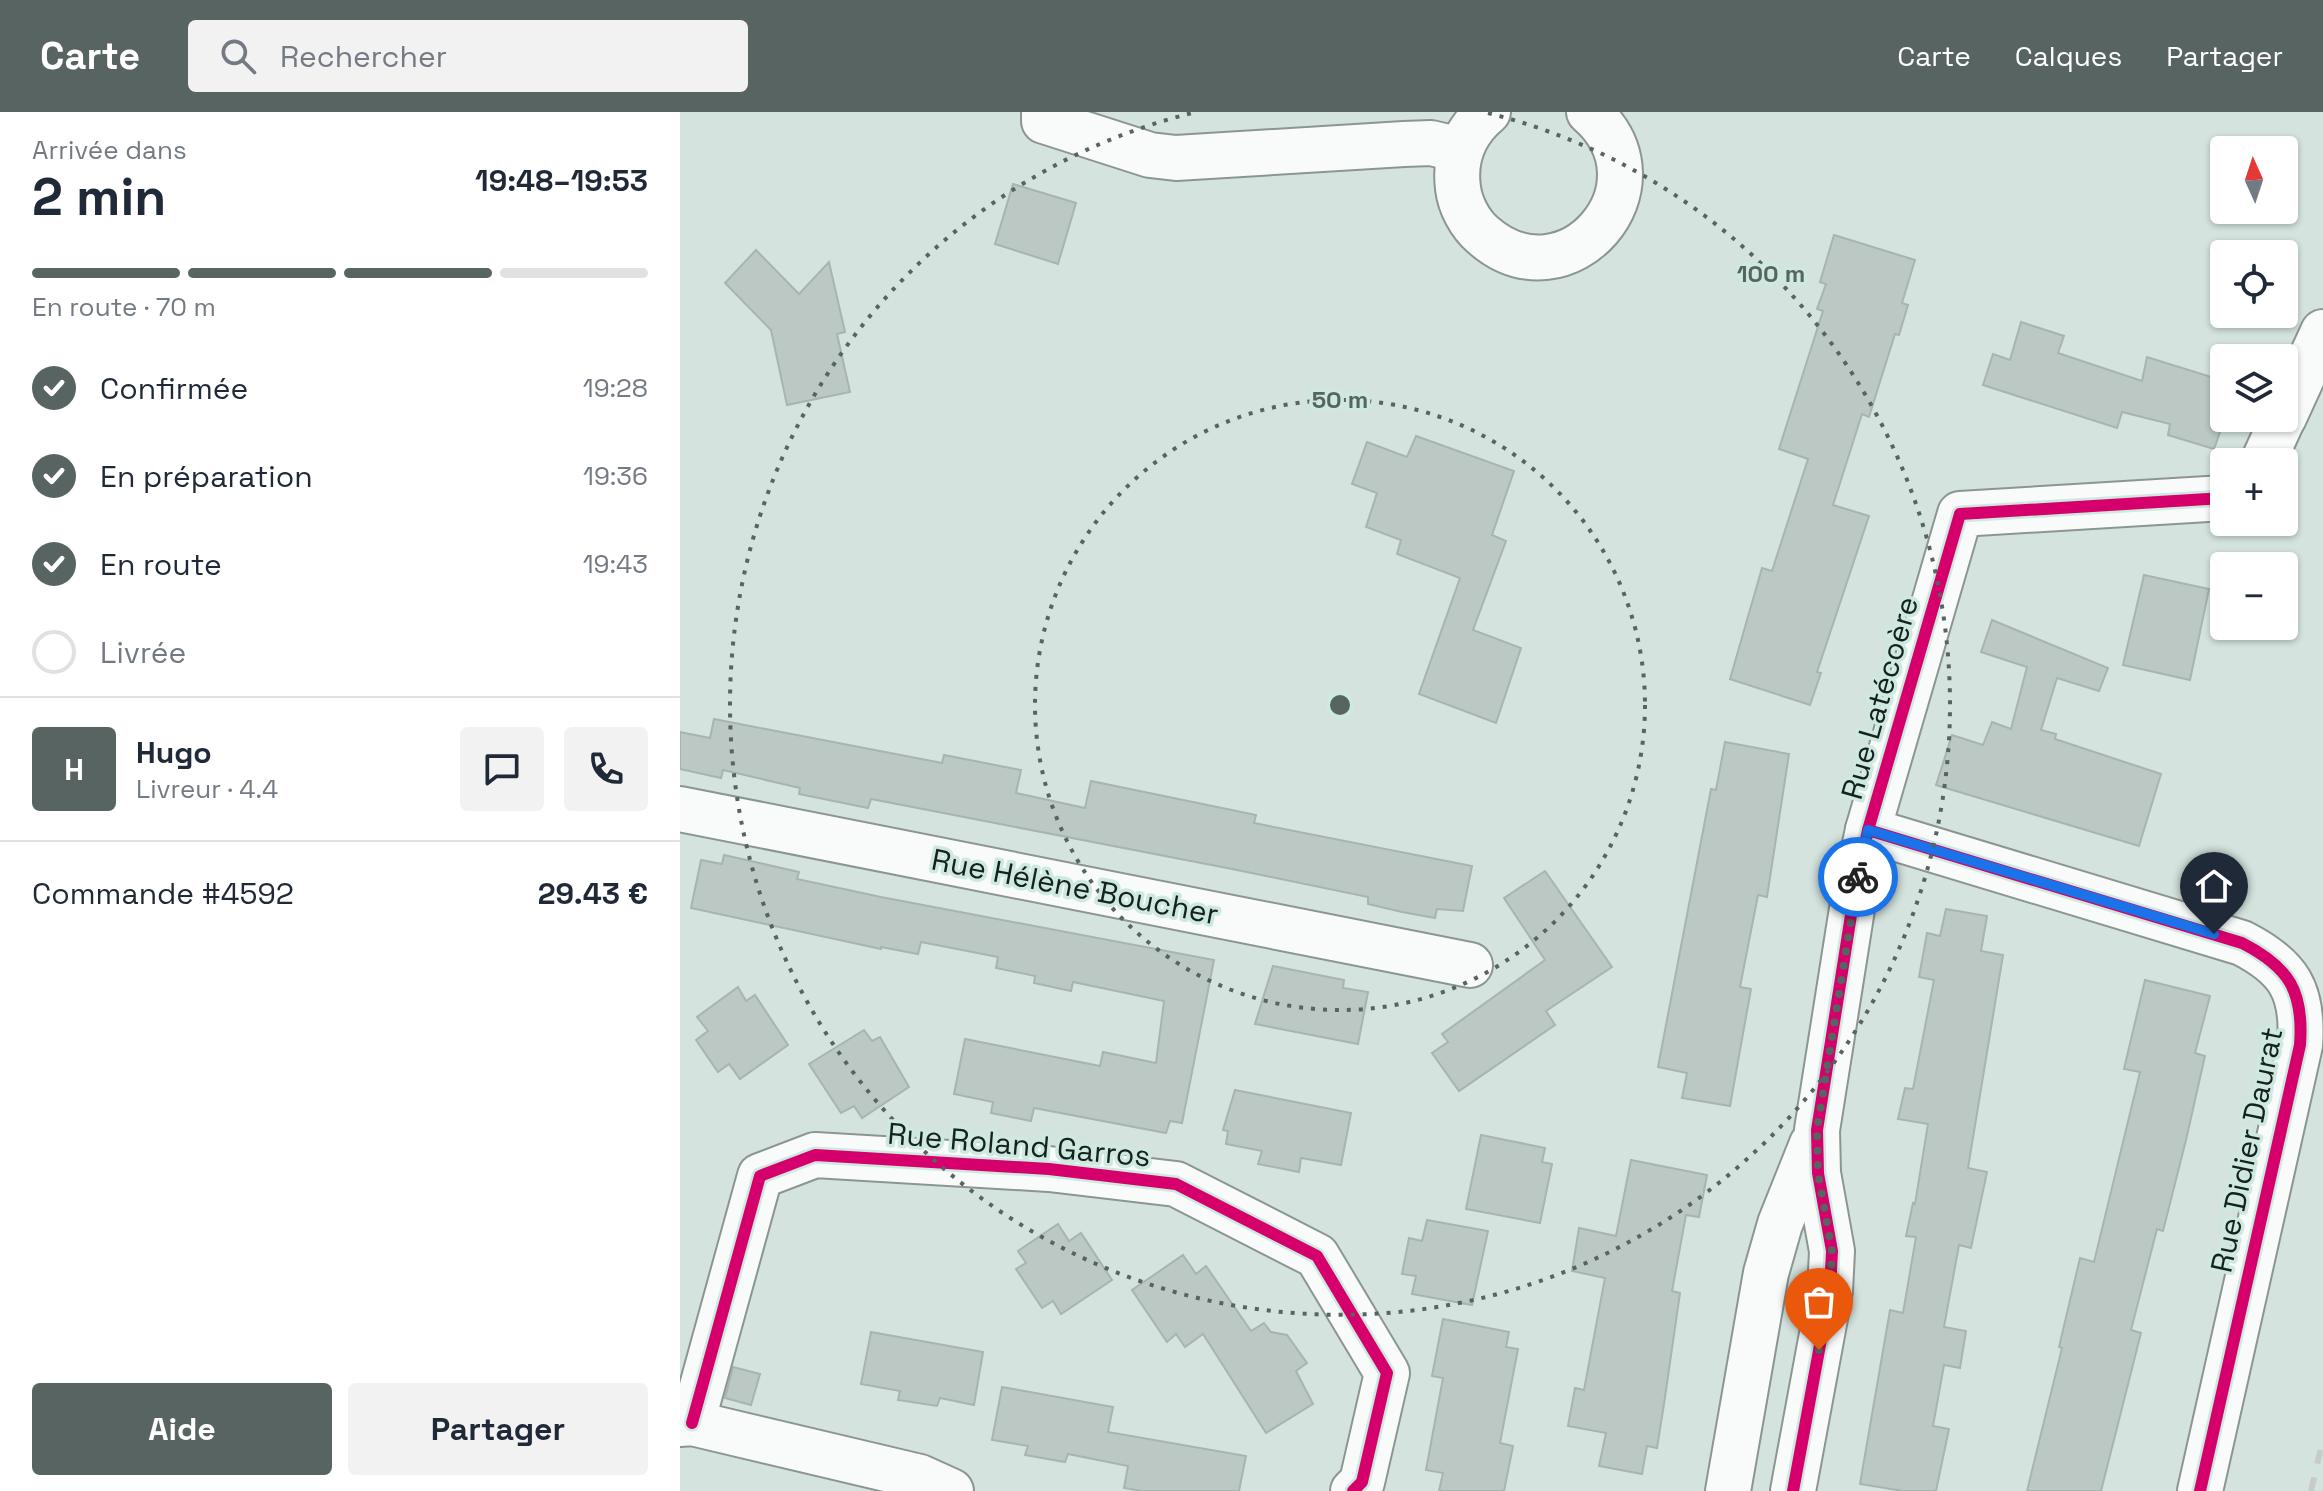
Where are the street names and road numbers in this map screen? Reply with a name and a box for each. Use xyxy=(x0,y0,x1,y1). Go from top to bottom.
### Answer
street label: Rue Latécoère xyxy=(1832,592,1927,804)
street label: Rue Hélène Boucher xyxy=(928,840,1222,933)
street label: Rue Didier Daurat xyxy=(2202,1024,2292,1276)
street label: Rue Roland Garros xyxy=(886,1114,1152,1175)

